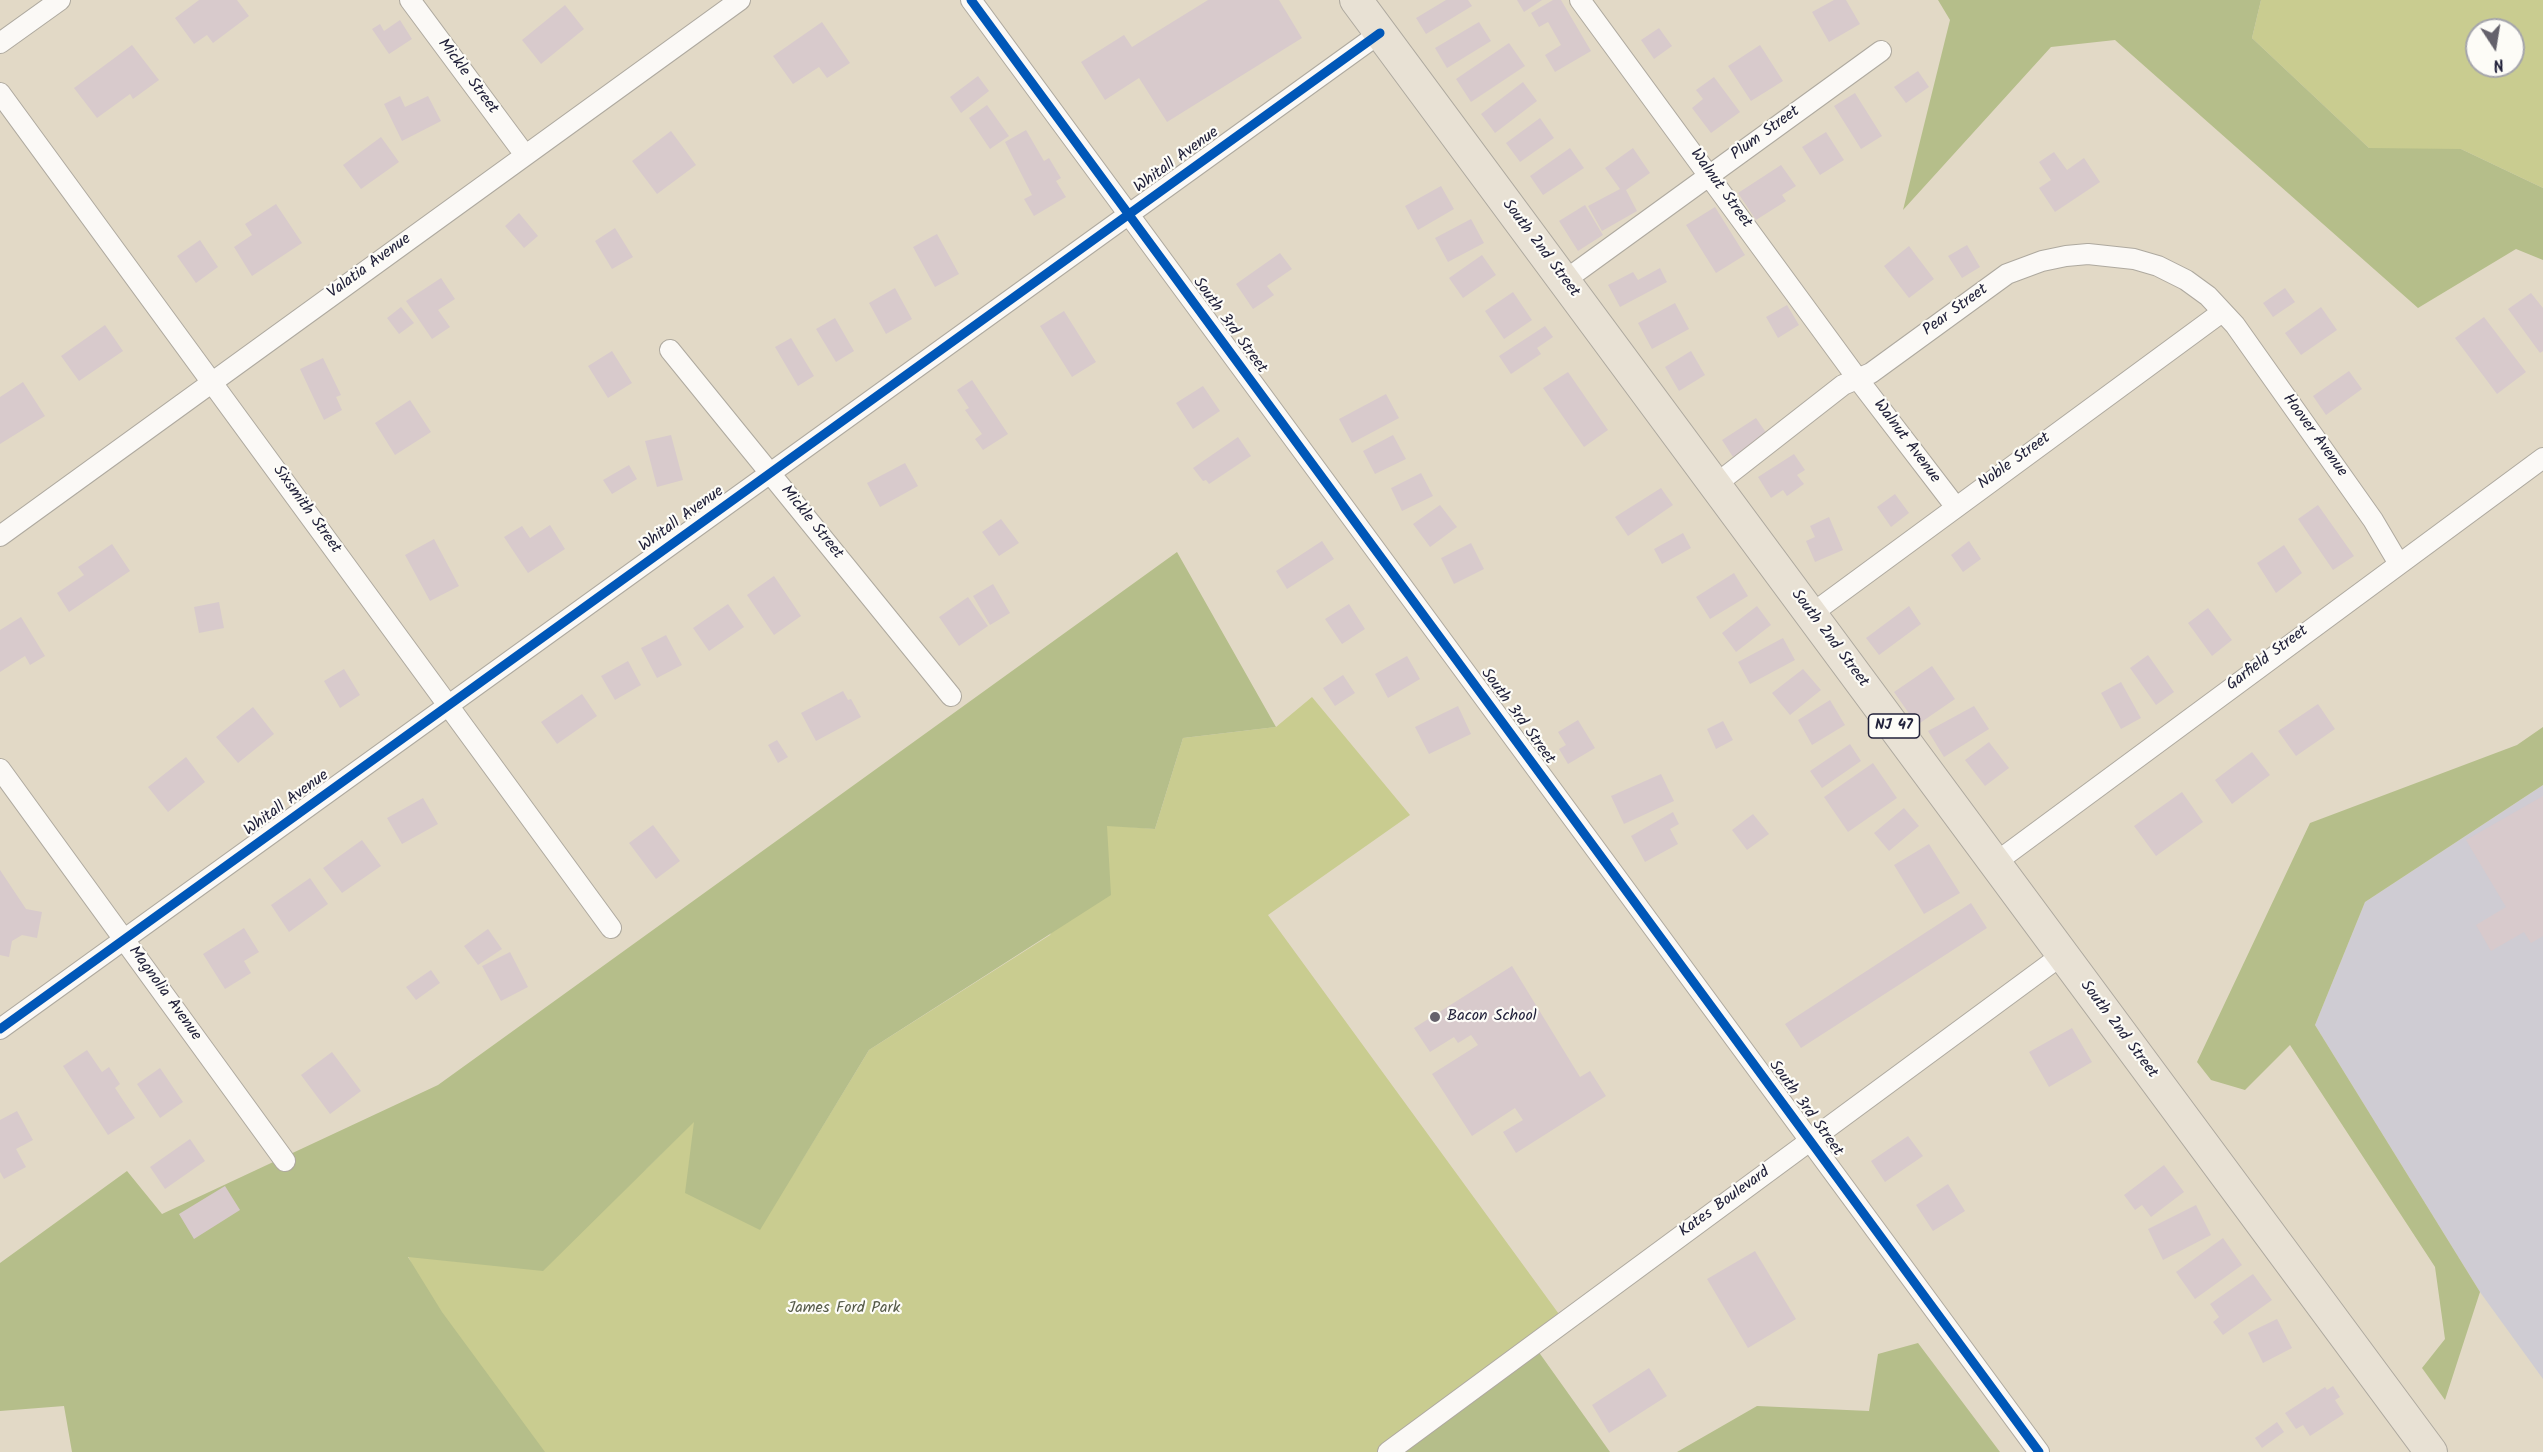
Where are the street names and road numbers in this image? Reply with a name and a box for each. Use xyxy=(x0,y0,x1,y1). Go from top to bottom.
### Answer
street label: Mickle Street xyxy=(433,36,501,118)
street label: Plum Street xyxy=(1728,103,1804,165)
street label: Whitall Avenue xyxy=(1131,124,1223,198)
street label: Walnut Street xyxy=(1685,146,1755,232)
street label: South 2nd Street xyxy=(1497,196,1583,302)
street label: Valatia Avenue xyxy=(325,230,415,304)
street label: South 3rd Street xyxy=(1188,274,1270,378)
street label: Pear Street xyxy=(1920,281,1992,341)
street label: Hoover Avenue xyxy=(2277,391,2351,481)
street label: Walnut Avenue xyxy=(1868,396,1944,488)
street label: Noble Street xyxy=(1975,429,2055,495)
street label: Sixsmith Street xyxy=(268,462,344,558)
street label: Mickle Street xyxy=(775,482,847,564)
street label: Whitall Avenue xyxy=(636,483,728,557)
street label: South 2nd Street xyxy=(1786,586,1872,692)
street label: Garfield Street xyxy=(2223,622,2313,696)
street label: South 3rd Street xyxy=(1476,665,1558,769)
road number: NJ 47 xyxy=(1868,714,1920,738)
street label: Whitall Avenue xyxy=(241,767,333,841)
street label: Magnolia Avenue xyxy=(123,943,205,1045)
street label: South 2nd Street xyxy=(2075,977,2161,1083)
street label: South 3rd Street xyxy=(1764,1057,1846,1161)
street label: Kates Boulevard xyxy=(1676,1164,1774,1242)

